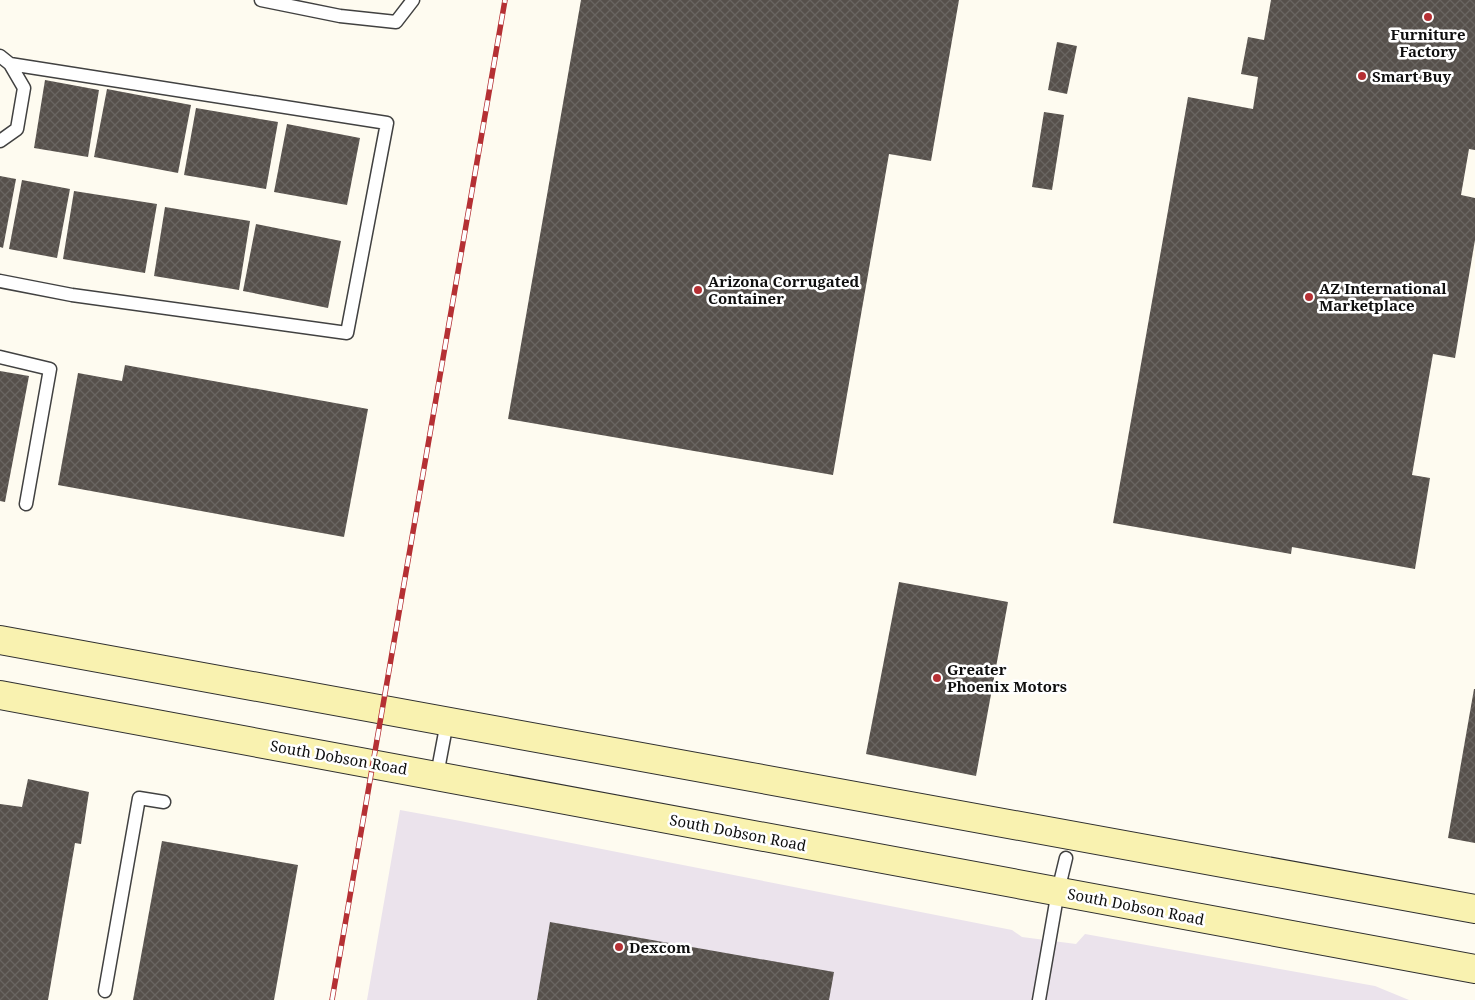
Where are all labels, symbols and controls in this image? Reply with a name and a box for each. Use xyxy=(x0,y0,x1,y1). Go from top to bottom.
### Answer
marker: Furniture Factory xyxy=(1422,11,1434,23)
place label: Furniture Factory xyxy=(1391,24,1465,61)
place label: Smart Buy xyxy=(1372,66,1451,86)
marker: Smart Buy xyxy=(1356,70,1368,82)
place label: Arizona Corrugated Container xyxy=(708,271,859,308)
place label: AZ International Marketplace xyxy=(1319,278,1447,315)
marker: Arizona Corrugated Container xyxy=(692,284,704,296)
marker: AZ International Marketplace xyxy=(1303,291,1315,303)
place label: Greater Phoenix Motors xyxy=(947,659,1067,696)
marker: Greater Phoenix Motors xyxy=(931,672,943,684)
street label: South Dobson Road xyxy=(269,735,409,779)
street label: South Dobson Road xyxy=(668,809,808,855)
street label: South Dobson Road xyxy=(1066,883,1206,929)
place label: Dexcom xyxy=(629,937,691,957)
marker: Dexcom xyxy=(613,941,625,953)

